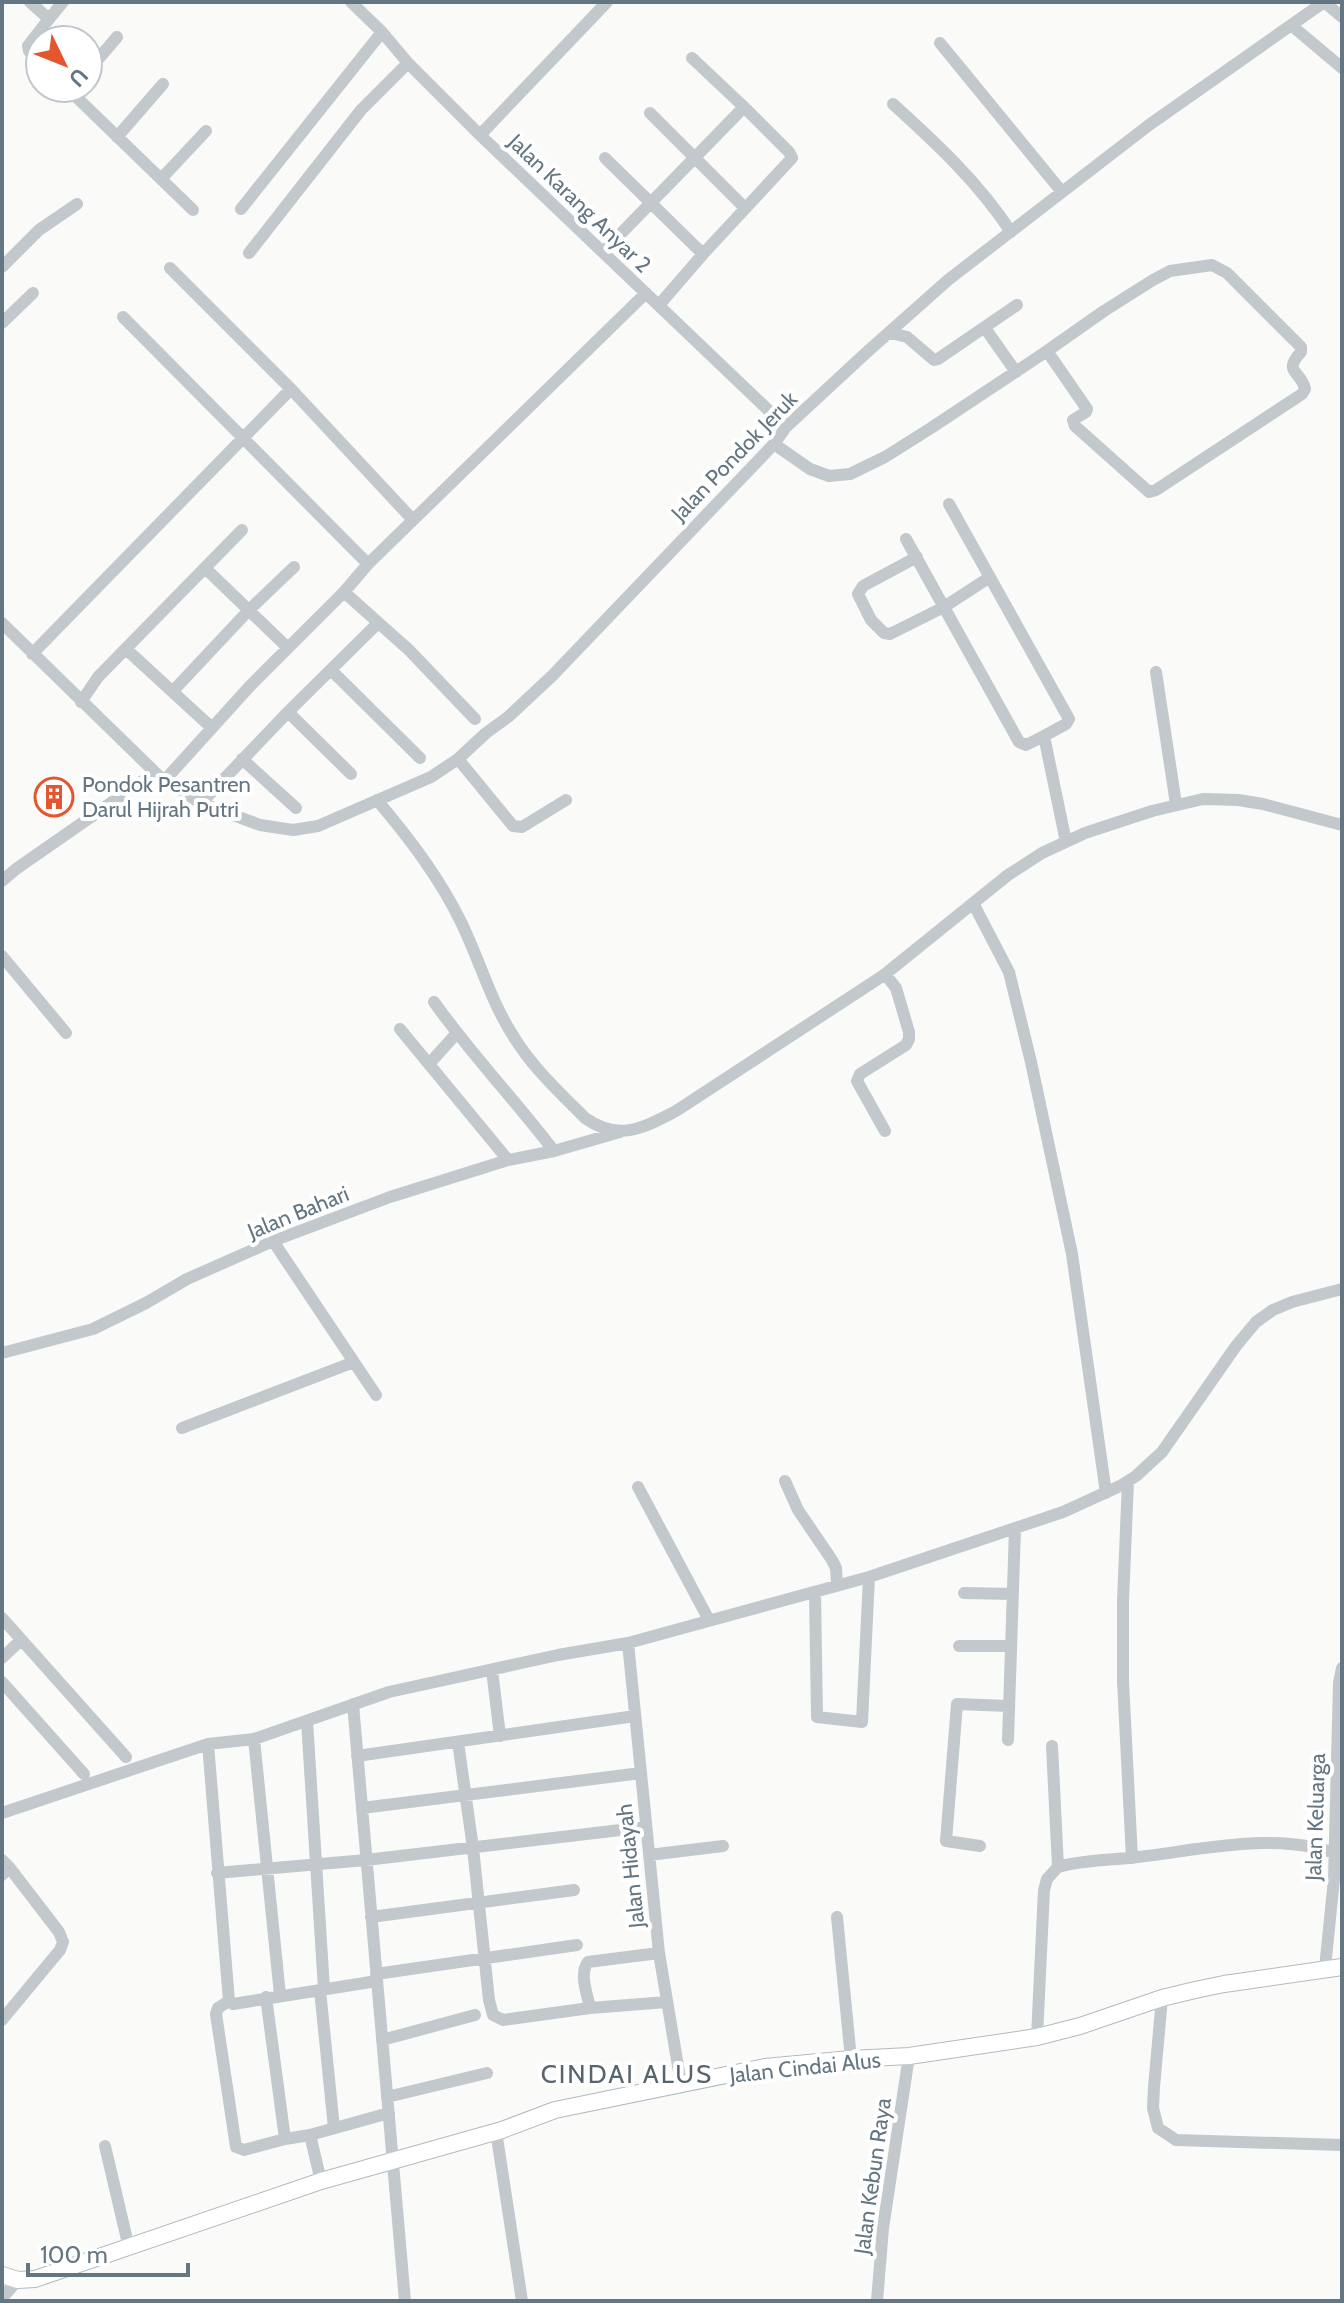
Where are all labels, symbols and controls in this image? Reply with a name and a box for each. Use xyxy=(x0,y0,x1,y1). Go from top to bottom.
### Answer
north arrow xyxy=(24,24,104,104)
text: U xyxy=(63,62,94,92)
street label: Jalan Karang Anyar 2 xyxy=(502,128,657,278)
street label: Jalan Pondok Jeruk xyxy=(665,386,803,527)
place label: Pondok Pesantren Darul Hijrah Putri xyxy=(82,771,251,823)
building icon: Pondok Pesantren Darul Hijrah Putri xyxy=(33,776,75,818)
street label: Jalan Bahari xyxy=(243,1180,353,1245)
street label: Jalan Keluarga xyxy=(1300,1752,1331,1882)
street label: Jalan Hidayah xyxy=(611,1803,651,1930)
street label: Jalan Cindai Alus xyxy=(727,2046,882,2089)
district label: CINDAI ALUS xyxy=(541,2058,713,2090)
street label: Jalan Kebun Raya xyxy=(848,2096,897,2257)
scale bar xyxy=(28,2227,188,2277)
text: 100 m xyxy=(40,2240,108,2269)

